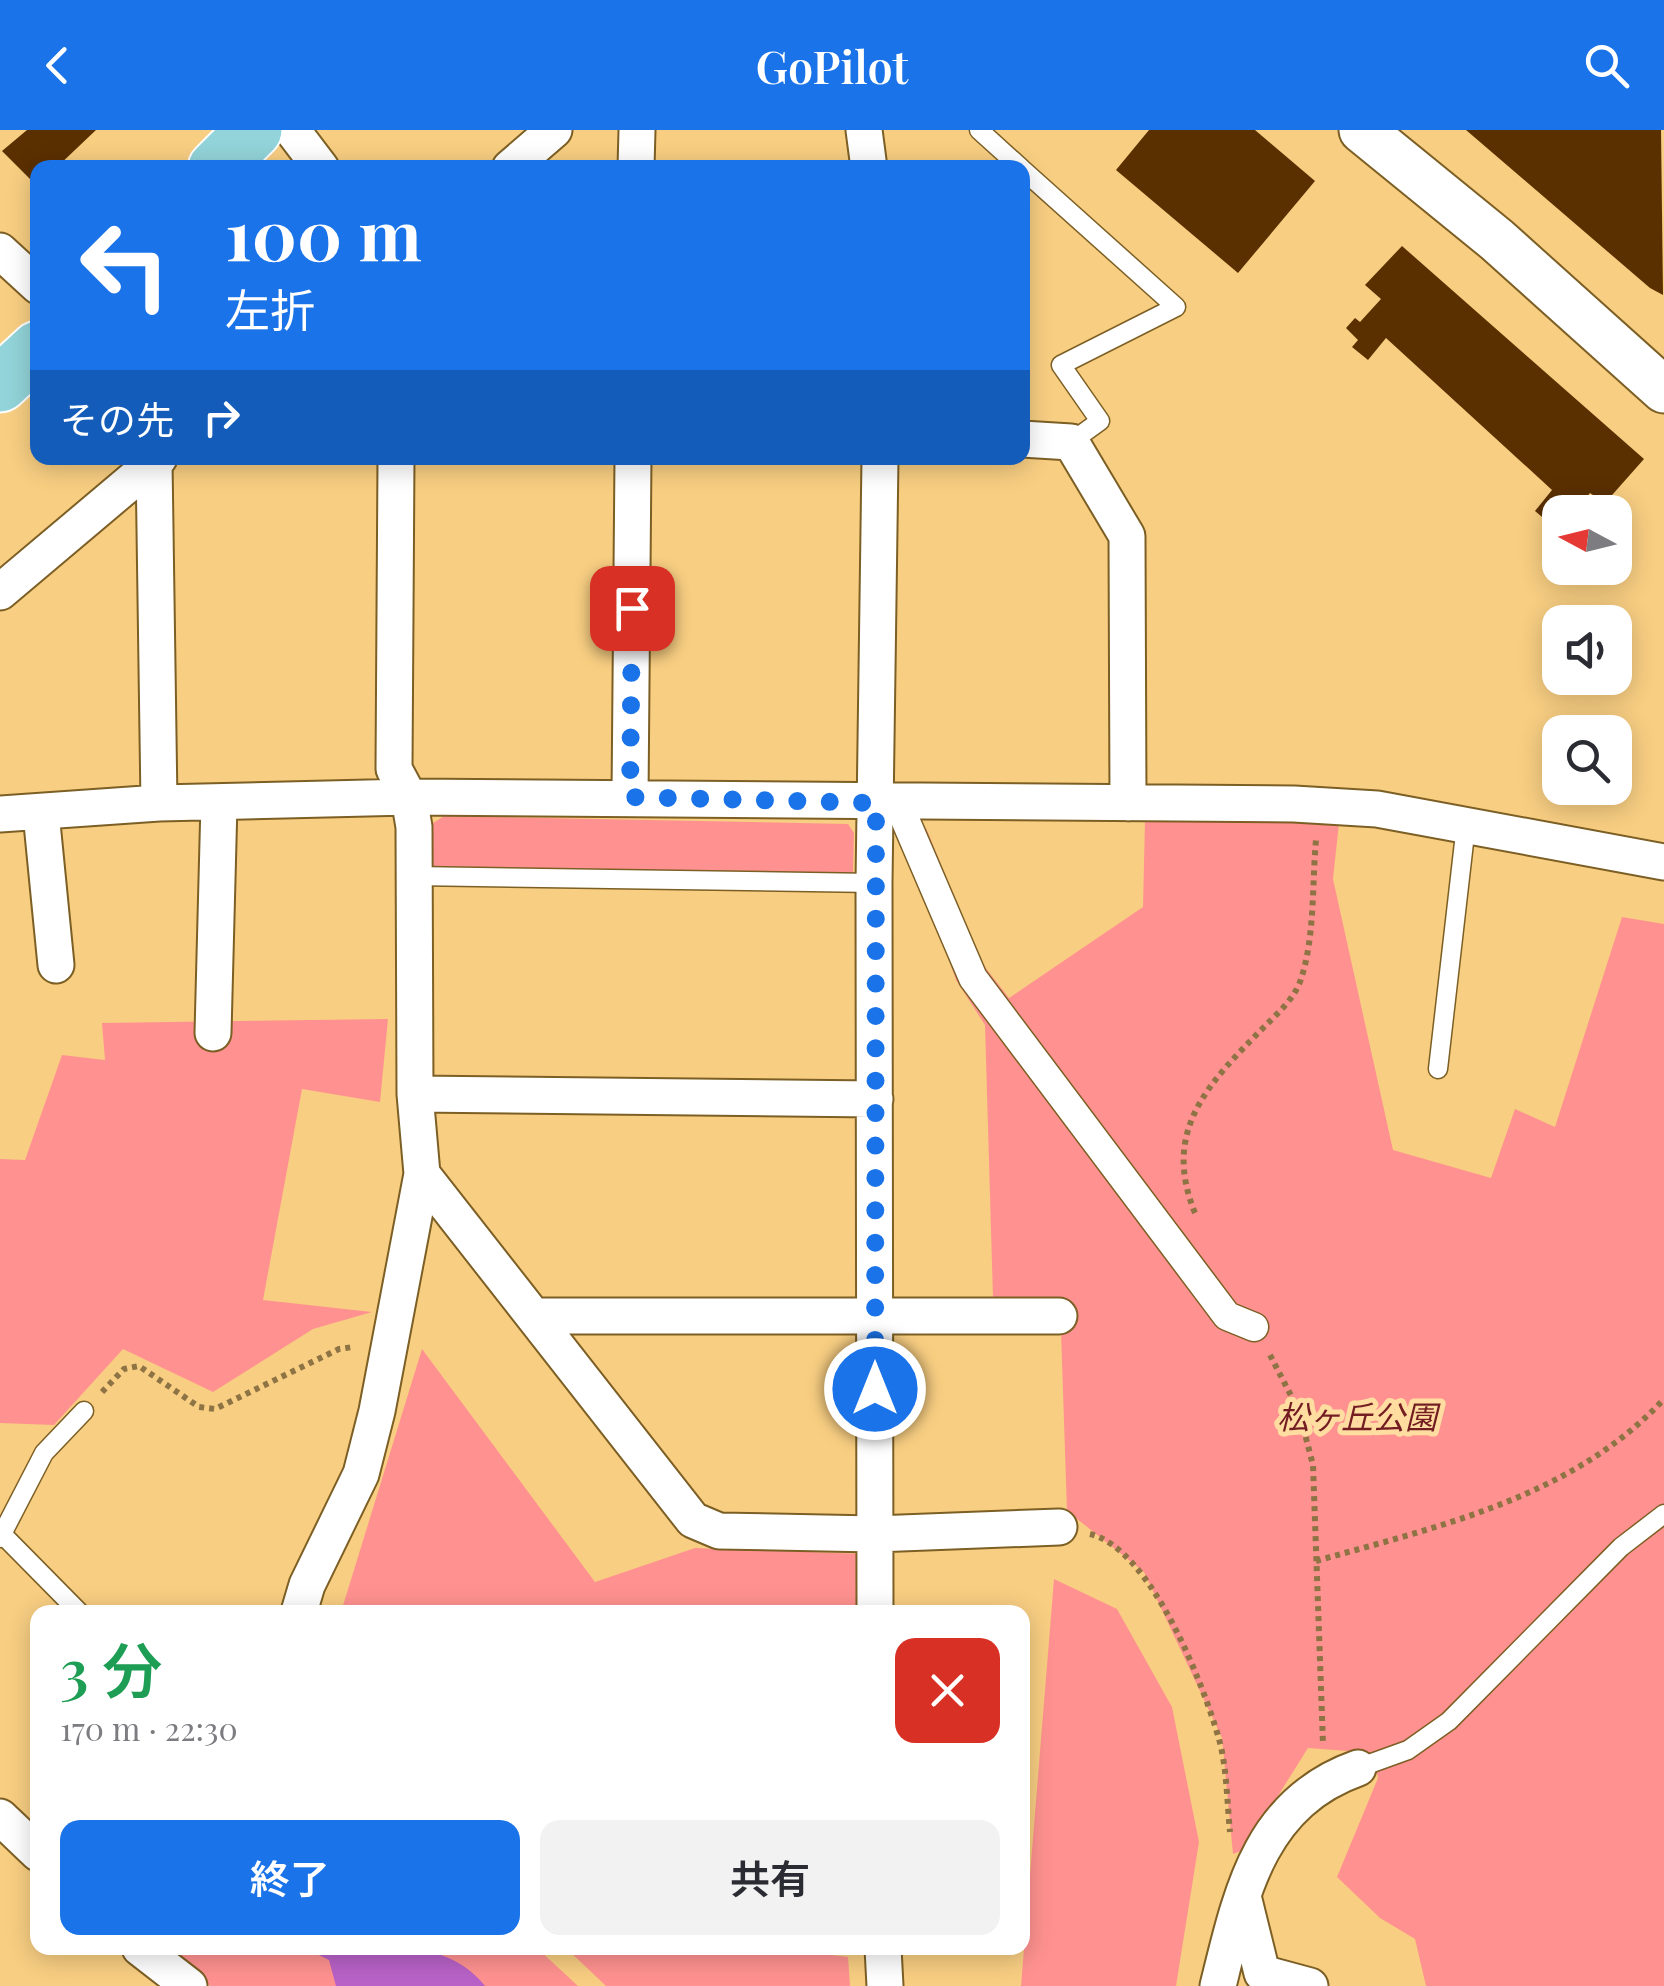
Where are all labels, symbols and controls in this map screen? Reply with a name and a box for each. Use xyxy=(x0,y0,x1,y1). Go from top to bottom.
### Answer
text: GoPilot xyxy=(756,35,908,95)
icon: back xyxy=(30,38,85,93)
icon: search xyxy=(1579,38,1634,93)
text: 100 m xyxy=(225,185,422,279)
icon: left xyxy=(60,200,190,330)
text: 左折 xyxy=(225,278,315,338)
icon: right xyxy=(194,390,249,445)
text: その先 xyxy=(60,393,174,444)
north arrow xyxy=(1542,495,1632,585)
map controls xyxy=(1542,495,1632,805)
pin xyxy=(590,566,675,651)
icon: arrive xyxy=(605,581,660,636)
button: sound xyxy=(1542,605,1632,695)
button: search xyxy=(1542,715,1632,805)
position arrow xyxy=(823,1337,927,1441)
park label: 松ヶ丘公園 xyxy=(1277,1394,1441,1437)
text: 3 分 xyxy=(60,1628,163,1708)
button: close xyxy=(895,1638,1000,1743)
text: 170 m · 22:30 xyxy=(60,1706,238,1749)
button: 終了 xyxy=(60,1820,520,1935)
button: 共有 xyxy=(540,1820,1000,1935)

